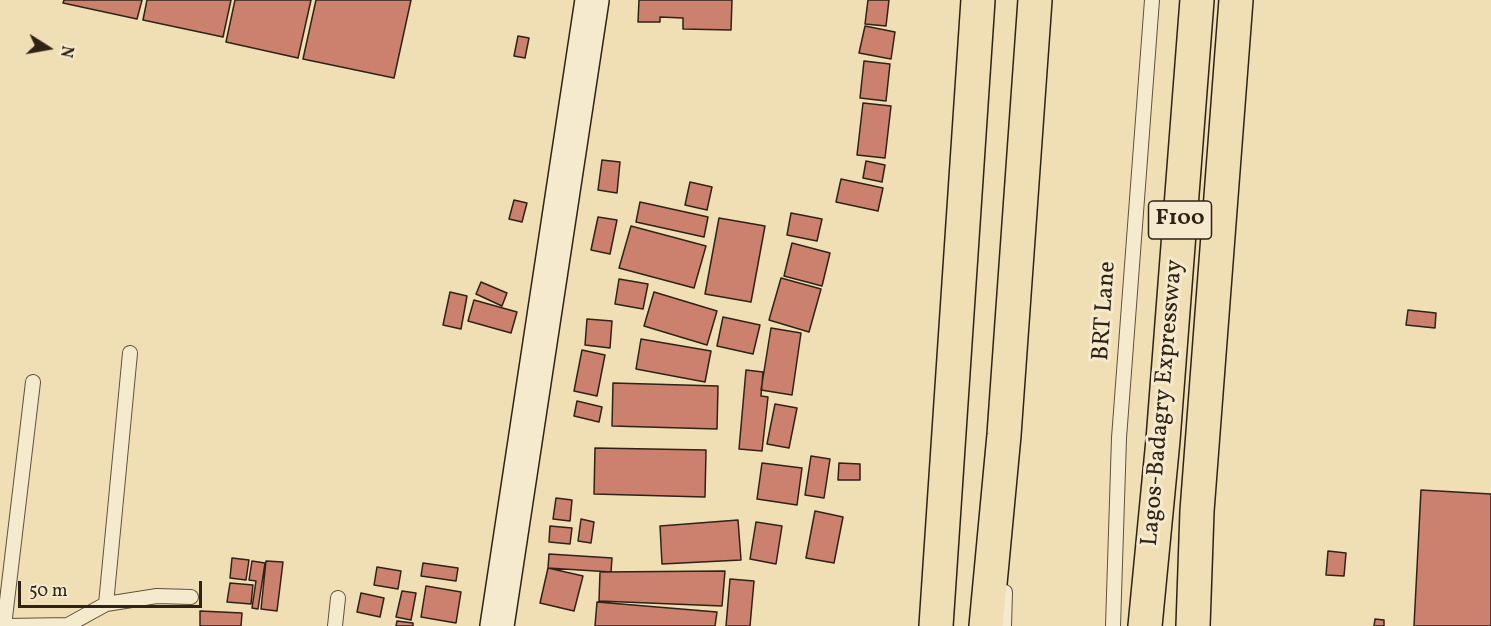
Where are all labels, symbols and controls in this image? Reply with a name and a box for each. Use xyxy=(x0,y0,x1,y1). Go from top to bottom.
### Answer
north arrow xyxy=(18,18,78,78)
text: N xyxy=(54,44,78,59)
road number: F100 xyxy=(1148,201,1212,239)
street label: Lagos-Badagry Expressway xyxy=(1137,259,1191,547)
street label: BRT Lane xyxy=(1088,260,1124,362)
scale bar xyxy=(21,569,206,607)
text: 50 m xyxy=(29,579,68,604)

